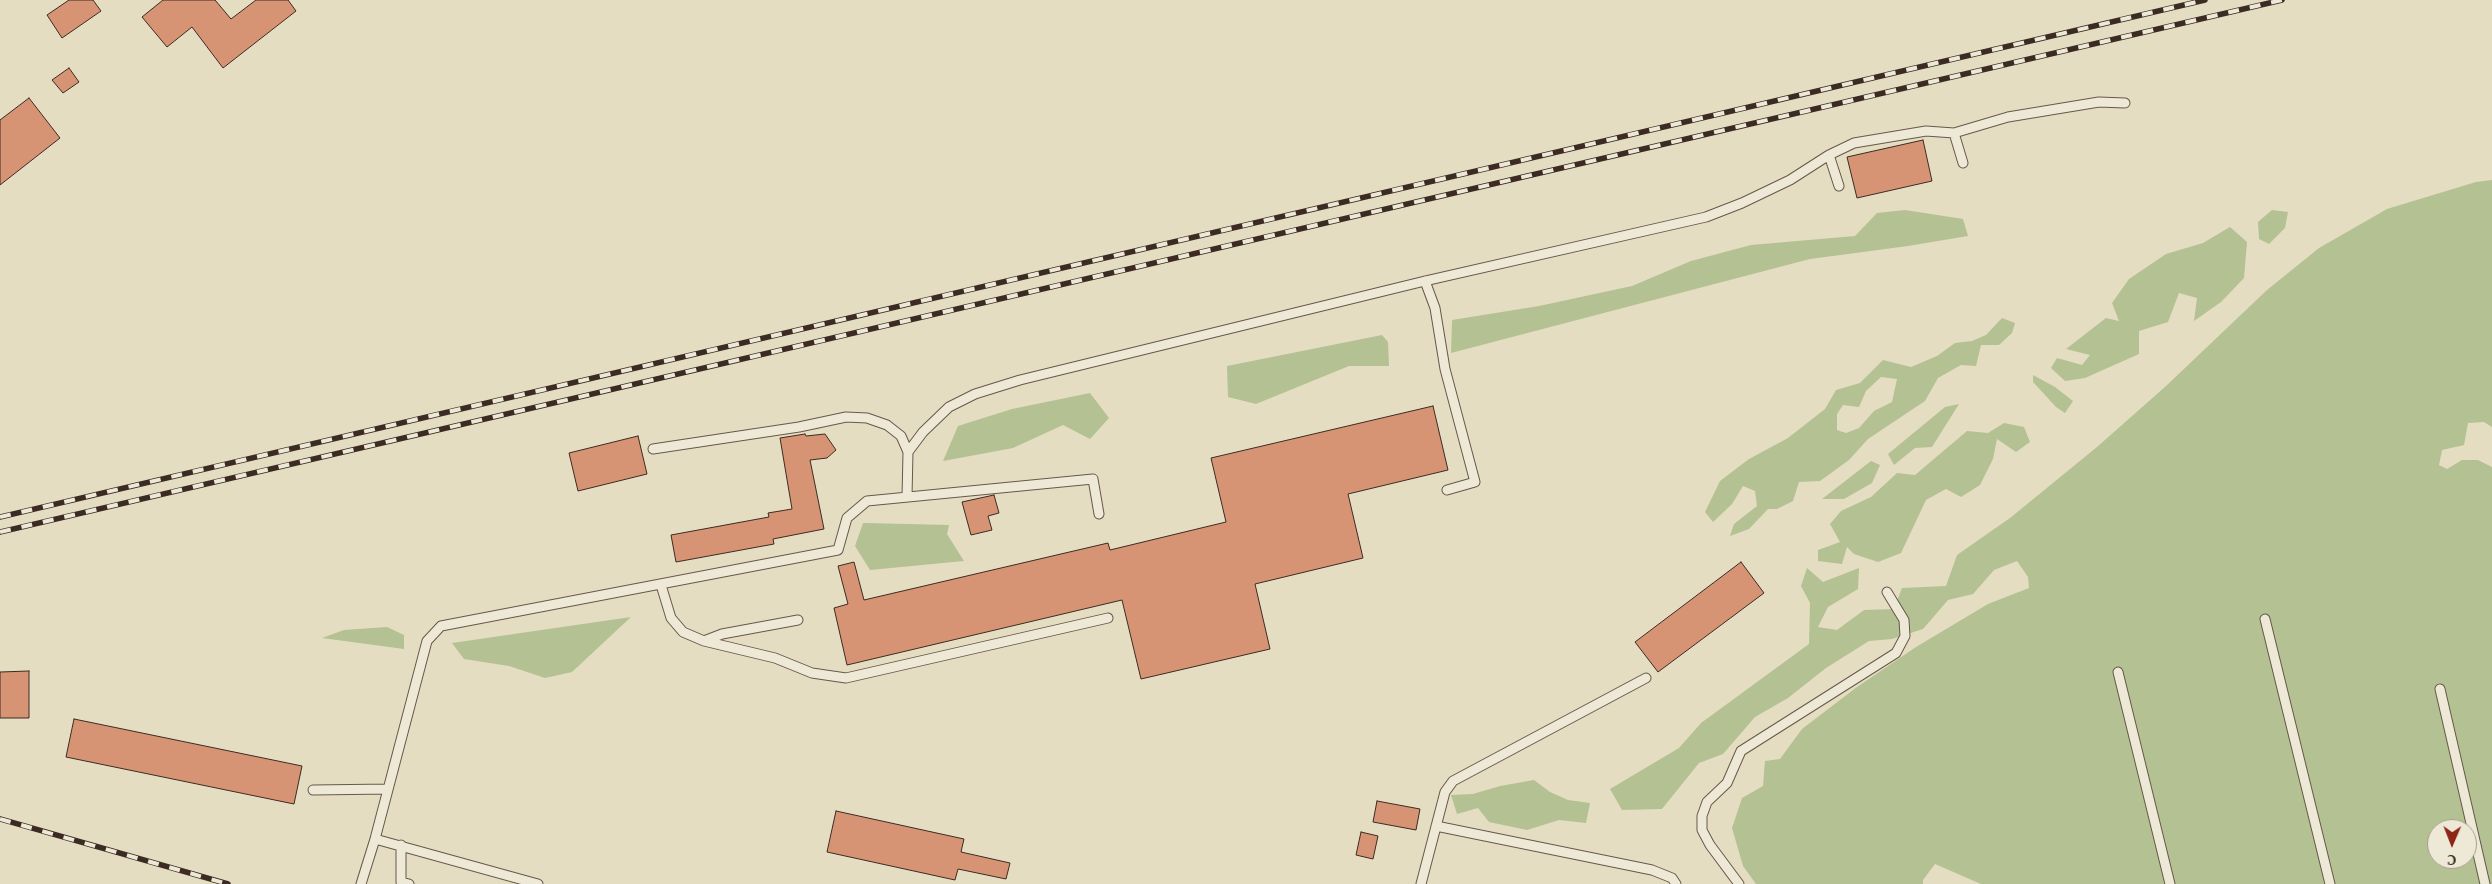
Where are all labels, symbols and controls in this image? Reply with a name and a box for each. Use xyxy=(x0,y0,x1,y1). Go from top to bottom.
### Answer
north arrow xyxy=(2427,819,2477,869)
text: С xyxy=(2447,849,2456,868)

